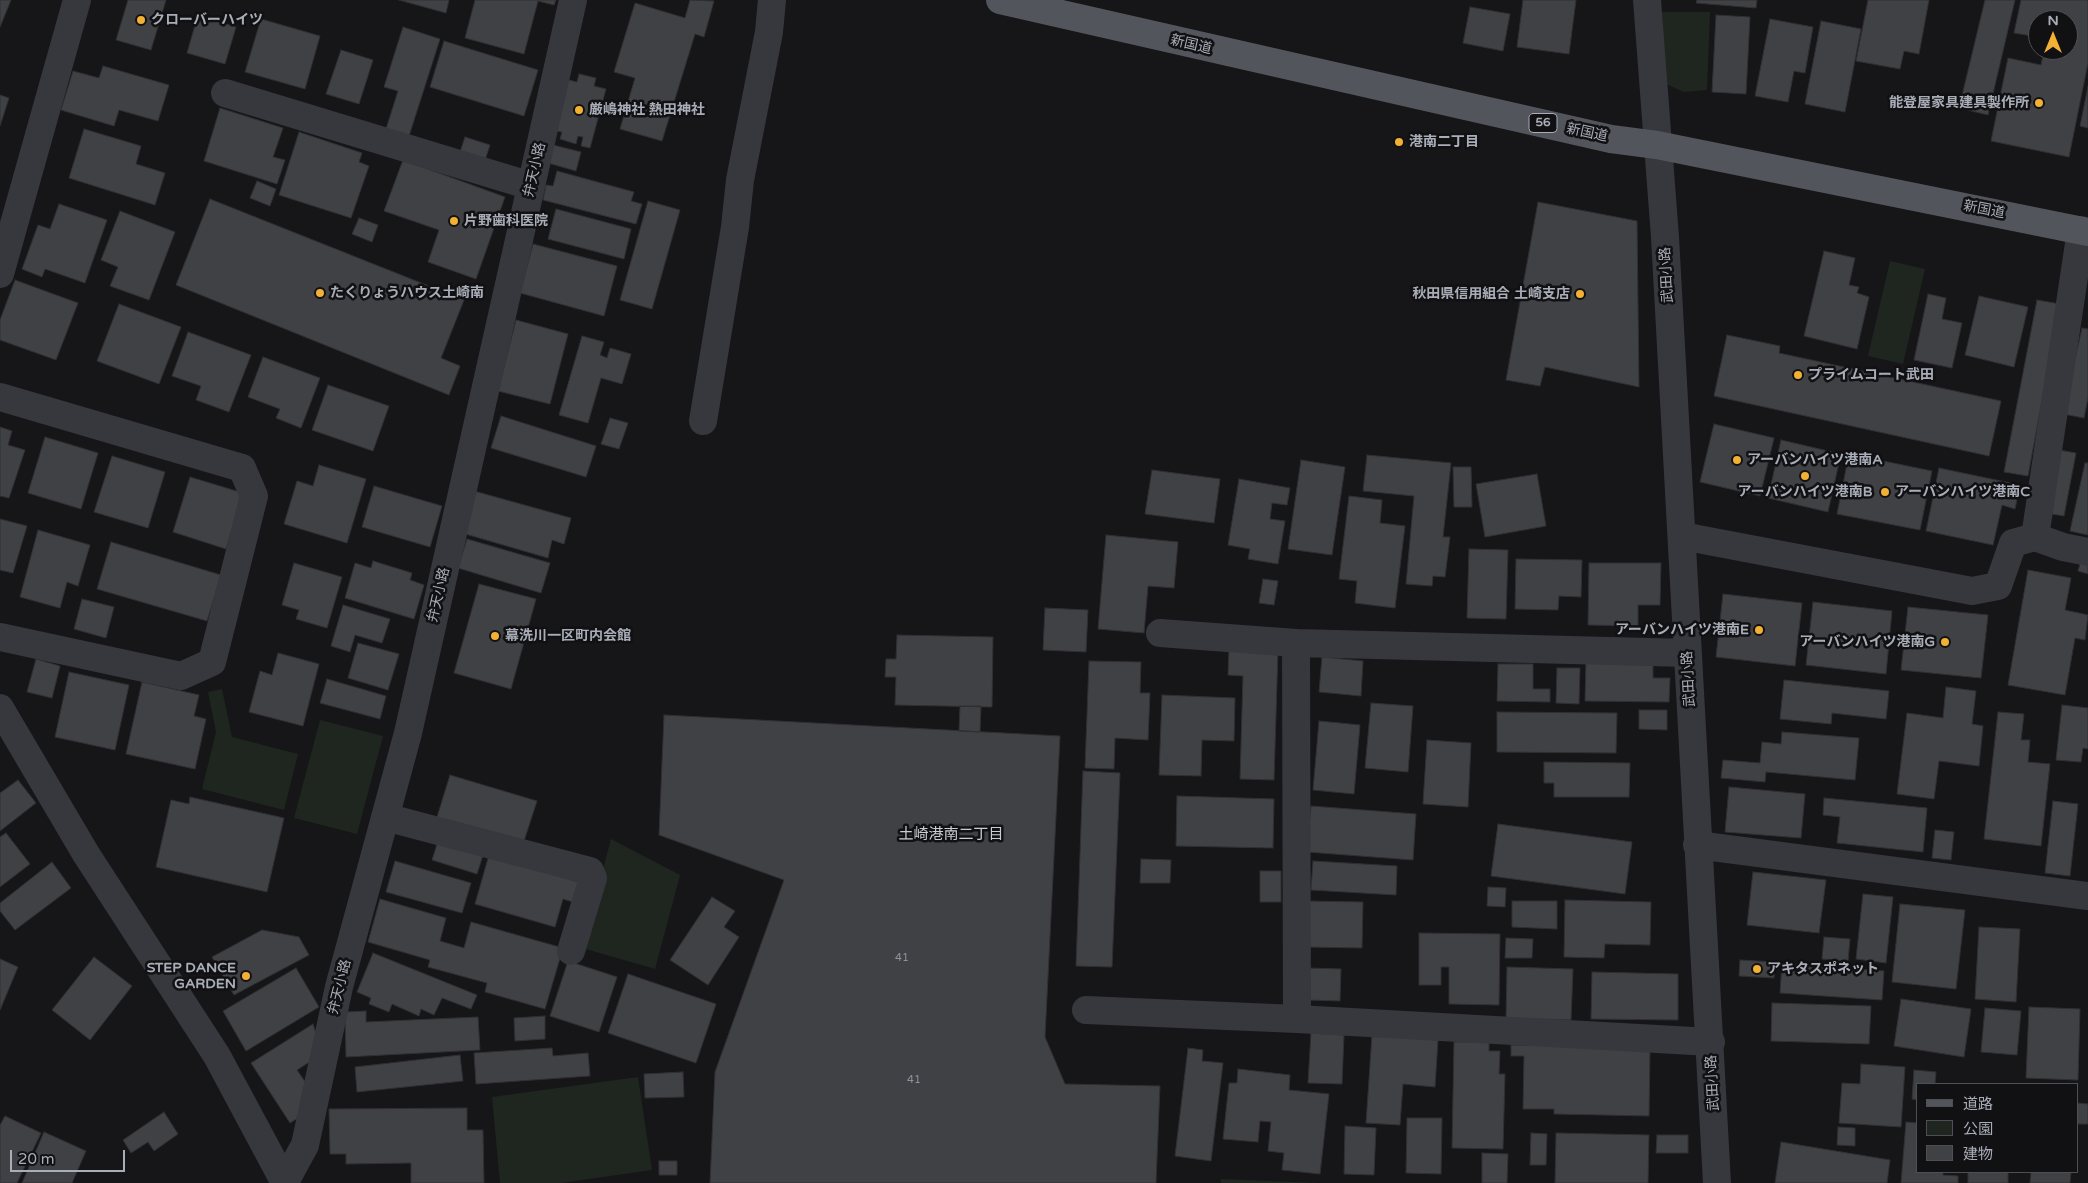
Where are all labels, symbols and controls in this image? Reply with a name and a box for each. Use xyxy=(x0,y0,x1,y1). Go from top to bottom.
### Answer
north arrow xyxy=(2028,10,2078,60)
place label: クローバーハイツ xyxy=(151,12,263,28)
text: N xyxy=(2047,12,2059,29)
marker: クローバーハイツ xyxy=(135,14,147,26)
street label: 新国道 xyxy=(1169,32,1213,58)
place label: 能登屋家具建具製作所 xyxy=(1889,95,2029,111)
marker: 能登屋家具建具製作所 xyxy=(2033,97,2045,109)
place label: 厳嶋神社 熱田神社 xyxy=(589,102,705,118)
marker: 厳嶋神社 熱田神社 xyxy=(573,104,585,116)
road number: 56 xyxy=(1529,114,1557,132)
street label: 新国道 xyxy=(1565,120,1609,146)
place label: 港南二丁目 xyxy=(1409,134,1479,150)
marker: 港南二丁目 xyxy=(1393,136,1405,148)
street label: 弁天小路 xyxy=(521,141,549,199)
street label: 新国道 xyxy=(1962,198,2006,222)
place label: 片野歯科医院 xyxy=(464,213,548,229)
marker: 片野歯科医院 xyxy=(448,215,460,227)
street label: 武田小路 xyxy=(1657,247,1677,303)
place label: たくりょうハウス土崎南 xyxy=(330,285,484,301)
place label: 秋田県信用組合 土崎支店 xyxy=(1412,286,1570,302)
marker: たくりょうハウス土崎南 xyxy=(314,287,326,299)
marker: 秋田県信用組合 土崎支店 xyxy=(1574,288,1586,300)
place label: プライムコート武田 xyxy=(1808,367,1934,383)
marker: プライムコート武田 xyxy=(1792,369,1804,381)
place label: アーバンハイツ港南A xyxy=(1747,452,1883,468)
marker: アーバンハイツ港南A xyxy=(1731,454,1743,466)
marker: アーバンハイツ港南B xyxy=(1799,470,1811,482)
place label: アーバンハイツ港南B xyxy=(1738,484,1872,500)
place label: アーバンハイツ港南C xyxy=(1895,484,2030,500)
marker: アーバンハイツ港南C xyxy=(1879,486,1891,498)
street label: 弁天小路 xyxy=(425,566,453,624)
place label: アーバンハイツ港南E xyxy=(1615,622,1749,638)
marker: アーバンハイツ港南E xyxy=(1753,624,1765,636)
place label: 幕洗川一区町内会館 xyxy=(505,628,631,644)
marker: 幕洗川一区町内会館 xyxy=(489,630,501,642)
place label: アーバンハイツ港南G xyxy=(1799,634,1935,650)
marker: アーバンハイツ港南G xyxy=(1939,636,1951,648)
street label: 武田小路 xyxy=(1679,651,1699,707)
district label: 土崎港南二丁目 xyxy=(899,826,1003,844)
house number: 41 xyxy=(895,951,909,965)
street label: 弁天小路 xyxy=(325,958,355,1016)
place label: STEP DANCE GARDEN xyxy=(147,960,236,992)
place label: アキタスポネット xyxy=(1767,961,1879,977)
marker: アキタスポネット xyxy=(1751,963,1763,975)
marker: STEP DANCE GARDEN xyxy=(240,970,252,982)
street label: 武田小路 xyxy=(1703,1055,1723,1111)
house number: 41 xyxy=(907,1073,921,1087)
legend xyxy=(1916,1083,2078,1173)
text: 道路 xyxy=(1963,1095,1993,1113)
text: 公園 xyxy=(1963,1120,1993,1138)
scale bar xyxy=(12,1140,128,1172)
text: 建物 xyxy=(1963,1145,1993,1163)
text: 20 m xyxy=(18,1150,55,1168)

